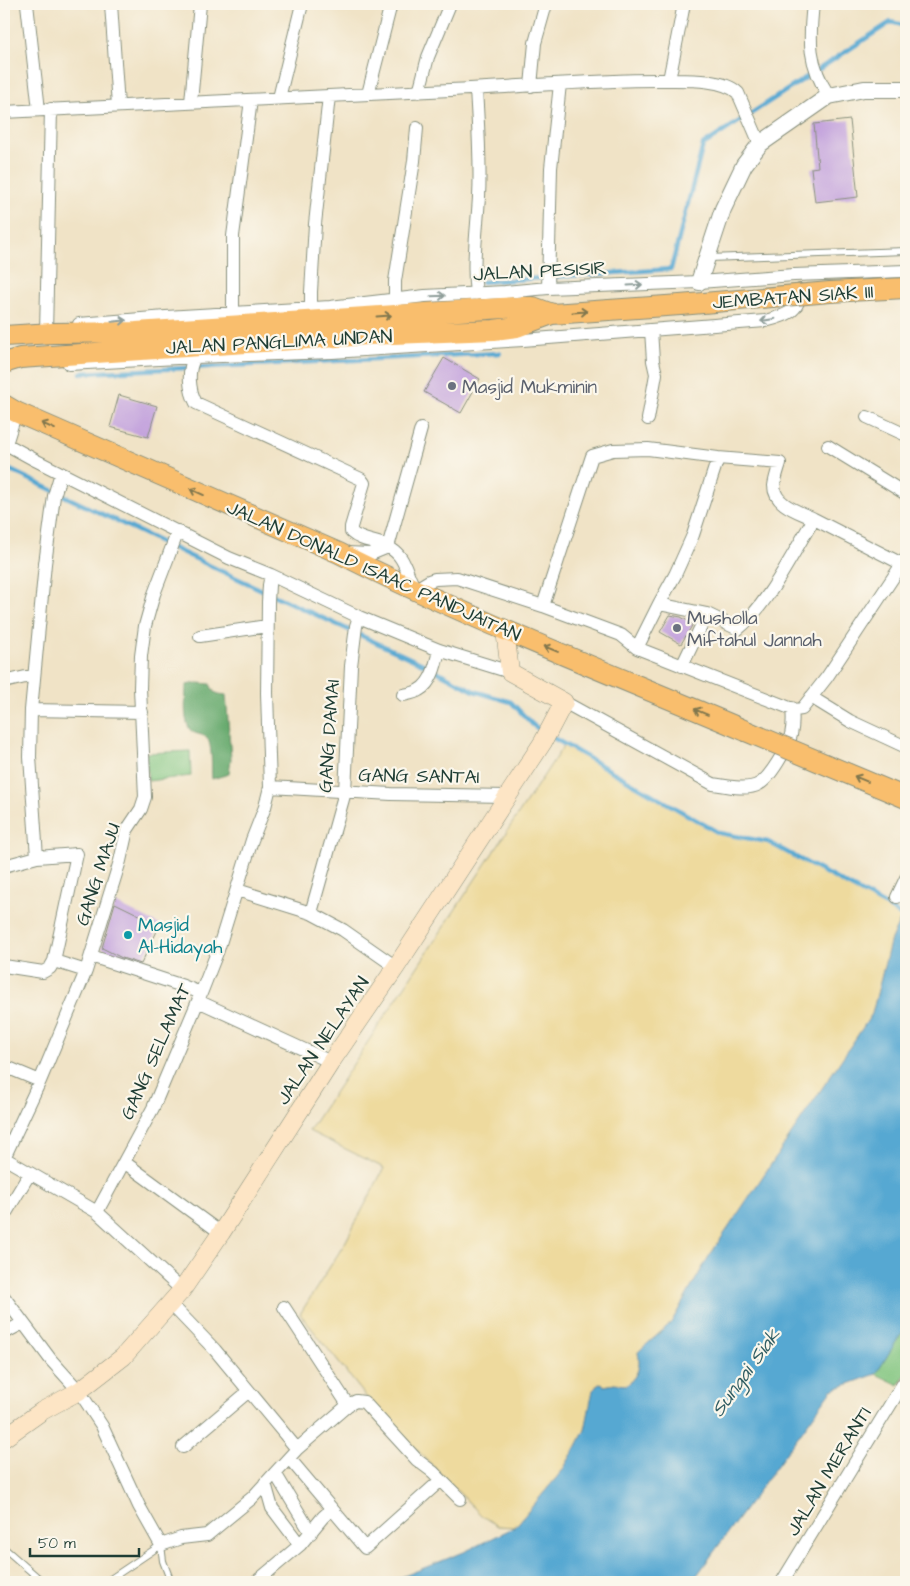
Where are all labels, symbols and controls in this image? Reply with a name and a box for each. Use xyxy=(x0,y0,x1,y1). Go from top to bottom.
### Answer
street label: JALAN PESISIR xyxy=(472,255,608,288)
street label: JEMBATAN SIAK III xyxy=(712,278,874,317)
one-way arrow xyxy=(627,280,643,289)
one-way arrow xyxy=(430,291,446,300)
one-way arrow xyxy=(572,308,588,317)
one-way arrow xyxy=(376,311,392,320)
one-way arrow xyxy=(760,315,776,325)
one-way arrow xyxy=(111,316,127,325)
street label: JALAN PANGLIMA UNDAN xyxy=(165,323,393,362)
place label: Masjid Mukminin xyxy=(462,374,597,401)
marker: Masjid Mukminin xyxy=(446,380,458,392)
one-way arrow xyxy=(41,421,56,431)
one-way arrow xyxy=(190,486,205,496)
street label: JALAN DONALD ISAAC PANDJAITAN xyxy=(222,494,525,649)
place label: Musholla Miftahul Jannah xyxy=(687,605,822,654)
marker: Musholla Miftahul Jannah xyxy=(671,622,683,634)
one-way arrow xyxy=(544,643,559,653)
street label: GANG DAMAI xyxy=(312,679,347,794)
one-way arrow xyxy=(694,707,709,716)
street label: GANG SANTAI xyxy=(358,762,480,791)
one-way arrow xyxy=(854,774,869,783)
street label: GANG MAJU xyxy=(69,820,128,929)
place label: Masjid Al-Hidayah xyxy=(138,912,223,962)
marker: Masjid Al-Hidayah xyxy=(122,929,134,941)
street label: JALAN NELAYAN xyxy=(270,971,376,1110)
street label: GANG SELAMAT xyxy=(114,979,199,1124)
water label: Sungai Siak xyxy=(704,1322,789,1423)
street label: JALAN MERANTI xyxy=(780,1402,879,1541)
scale bar xyxy=(30,1526,139,1558)
text: 50 m xyxy=(38,1533,76,1554)

